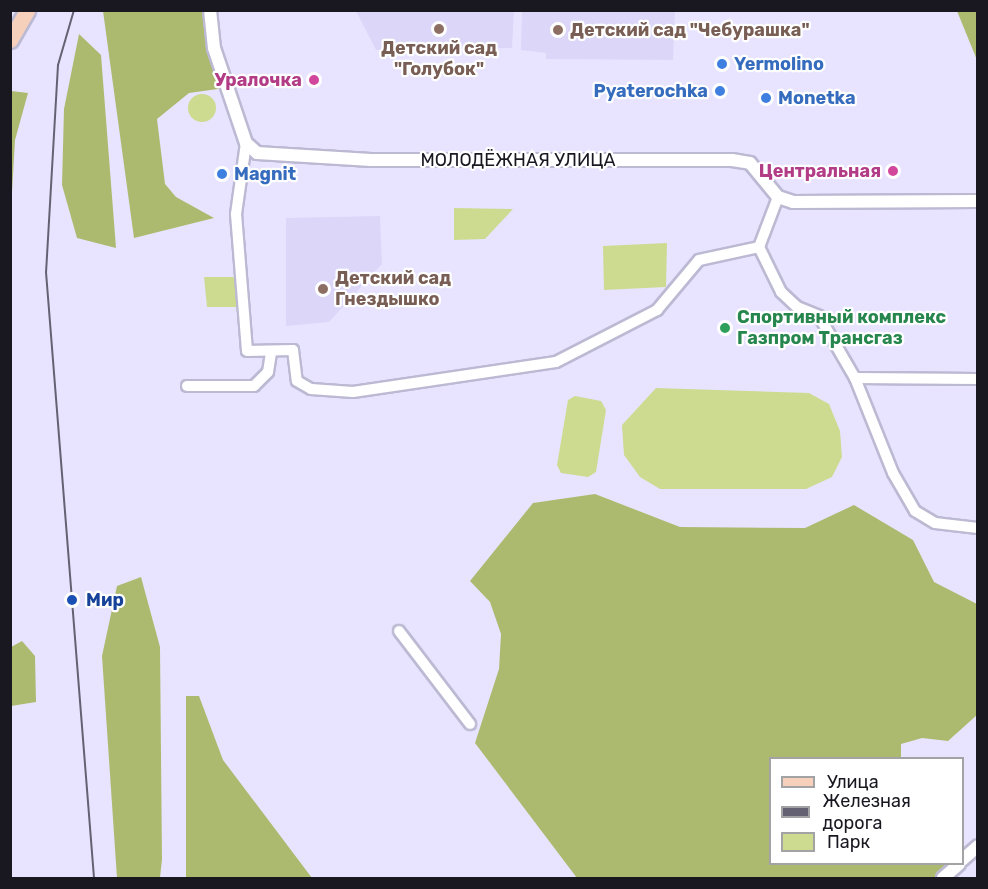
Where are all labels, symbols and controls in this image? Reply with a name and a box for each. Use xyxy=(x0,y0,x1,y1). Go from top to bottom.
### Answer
place label: Детский сад "Чебурашка" xyxy=(570,19,810,41)
marker: Детский сад "Голубок" xyxy=(432,22,446,36)
marker: Детский сад "Чебурашка" xyxy=(551,23,565,37)
place label: Детский сад "Голубок" xyxy=(381,38,497,80)
place label: Yermolino xyxy=(734,53,824,75)
marker: Yermolino xyxy=(715,57,729,71)
place label: Уралочка xyxy=(214,69,302,91)
marker: Уралочка xyxy=(307,73,321,87)
place label: Pyaterochka xyxy=(593,80,708,102)
marker: Pyaterochka xyxy=(713,84,727,98)
place label: Monetka xyxy=(778,87,856,109)
marker: Monetka xyxy=(759,91,773,105)
street label: МОЛОДЁЖНАЯ УЛИЦА xyxy=(420,149,616,171)
place label: Центральная xyxy=(759,160,881,182)
place label: Magnit xyxy=(234,163,296,185)
marker: Центральная xyxy=(886,164,900,178)
marker: Magnit xyxy=(215,167,229,181)
place label: Детский сад Гнездышко xyxy=(335,268,451,310)
marker: Детский сад Гнездышко xyxy=(316,282,330,296)
place label: Спортивный комплекс Газпром Трансгаз xyxy=(737,307,946,350)
marker: Спортивный комплекс Газпром Трансгаз xyxy=(718,321,732,335)
place label: Мир xyxy=(86,589,124,611)
marker: Мир xyxy=(63,591,81,609)
legend xyxy=(769,757,964,865)
text: Улица xyxy=(827,771,879,793)
text: Железная дорога xyxy=(822,790,911,834)
text: Парк xyxy=(827,831,870,853)

